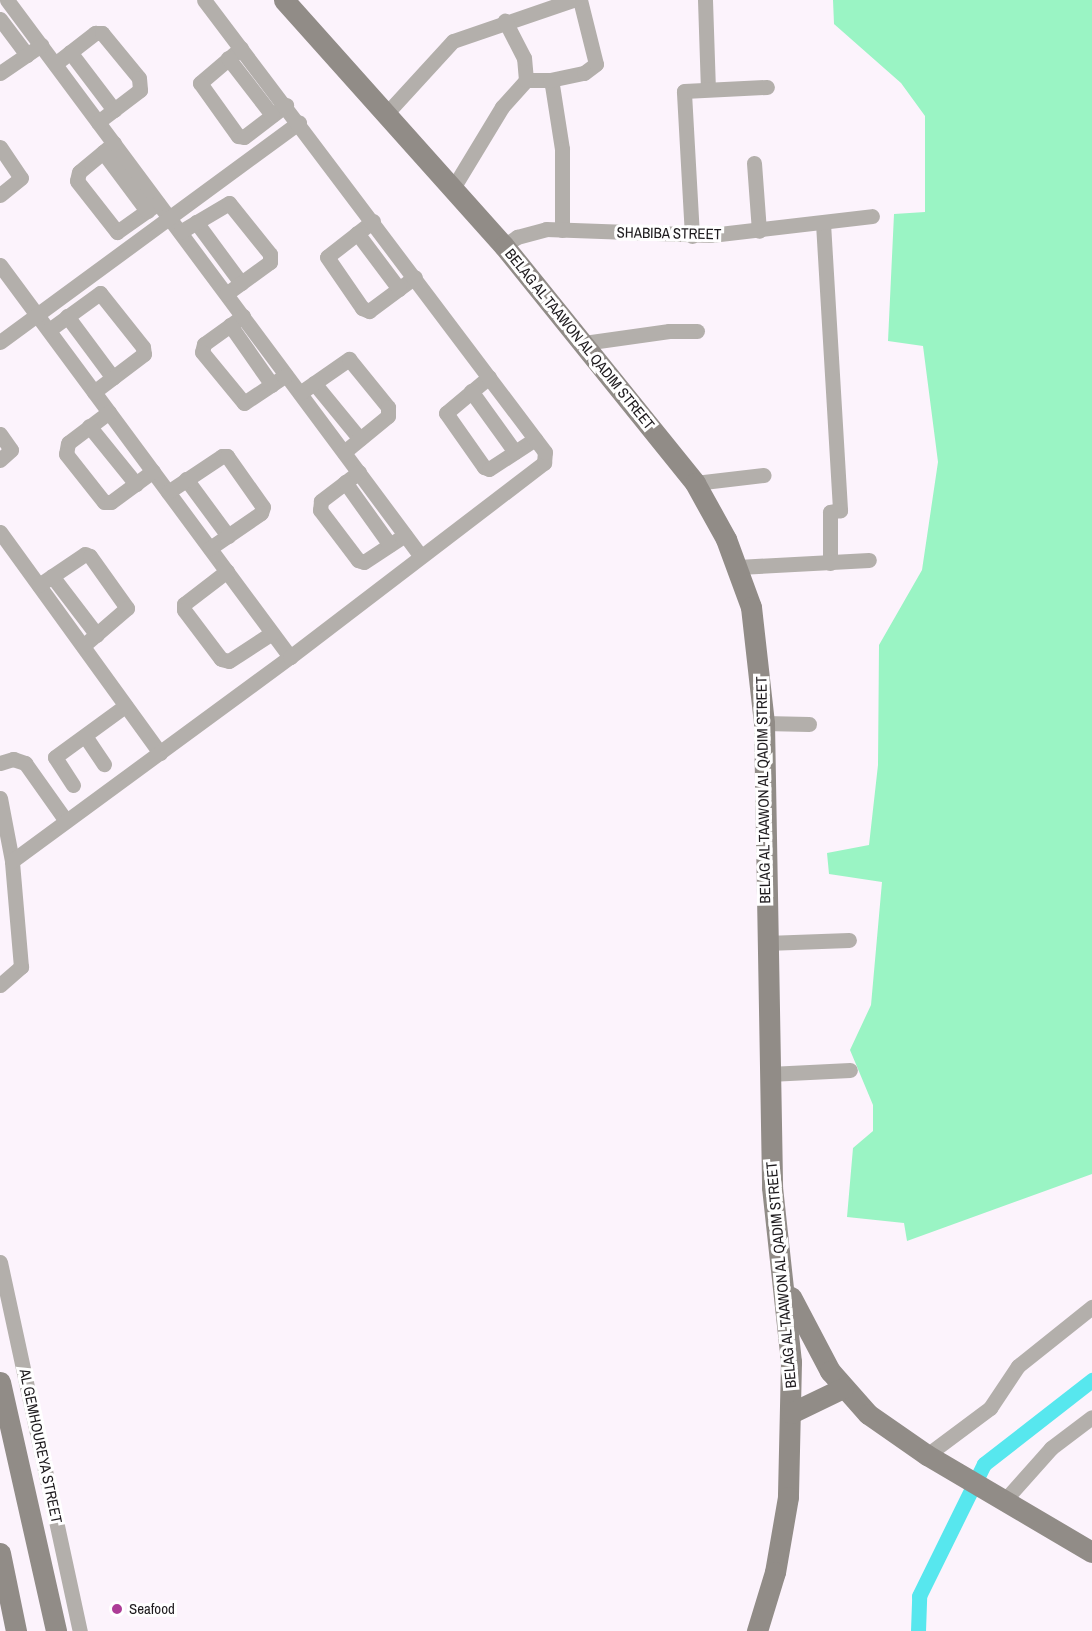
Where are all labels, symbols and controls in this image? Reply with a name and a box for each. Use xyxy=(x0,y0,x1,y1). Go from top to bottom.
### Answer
street label: SHABIBA STREET xyxy=(616,223,722,243)
street label: BELAG AL TAAWON AL QADIM STREET xyxy=(501,244,659,434)
street label: BELAG AL TAAWON AL QADIM STREET xyxy=(752,675,774,905)
street label: BELAG AL TAAWON AL QADIM STREET xyxy=(762,1160,800,1390)
street label: AL GEMHOUREYA STREET xyxy=(16,1367,66,1525)
place label: Seafood xyxy=(129,1600,175,1618)
marker: Seafood xyxy=(110,1602,124,1616)

